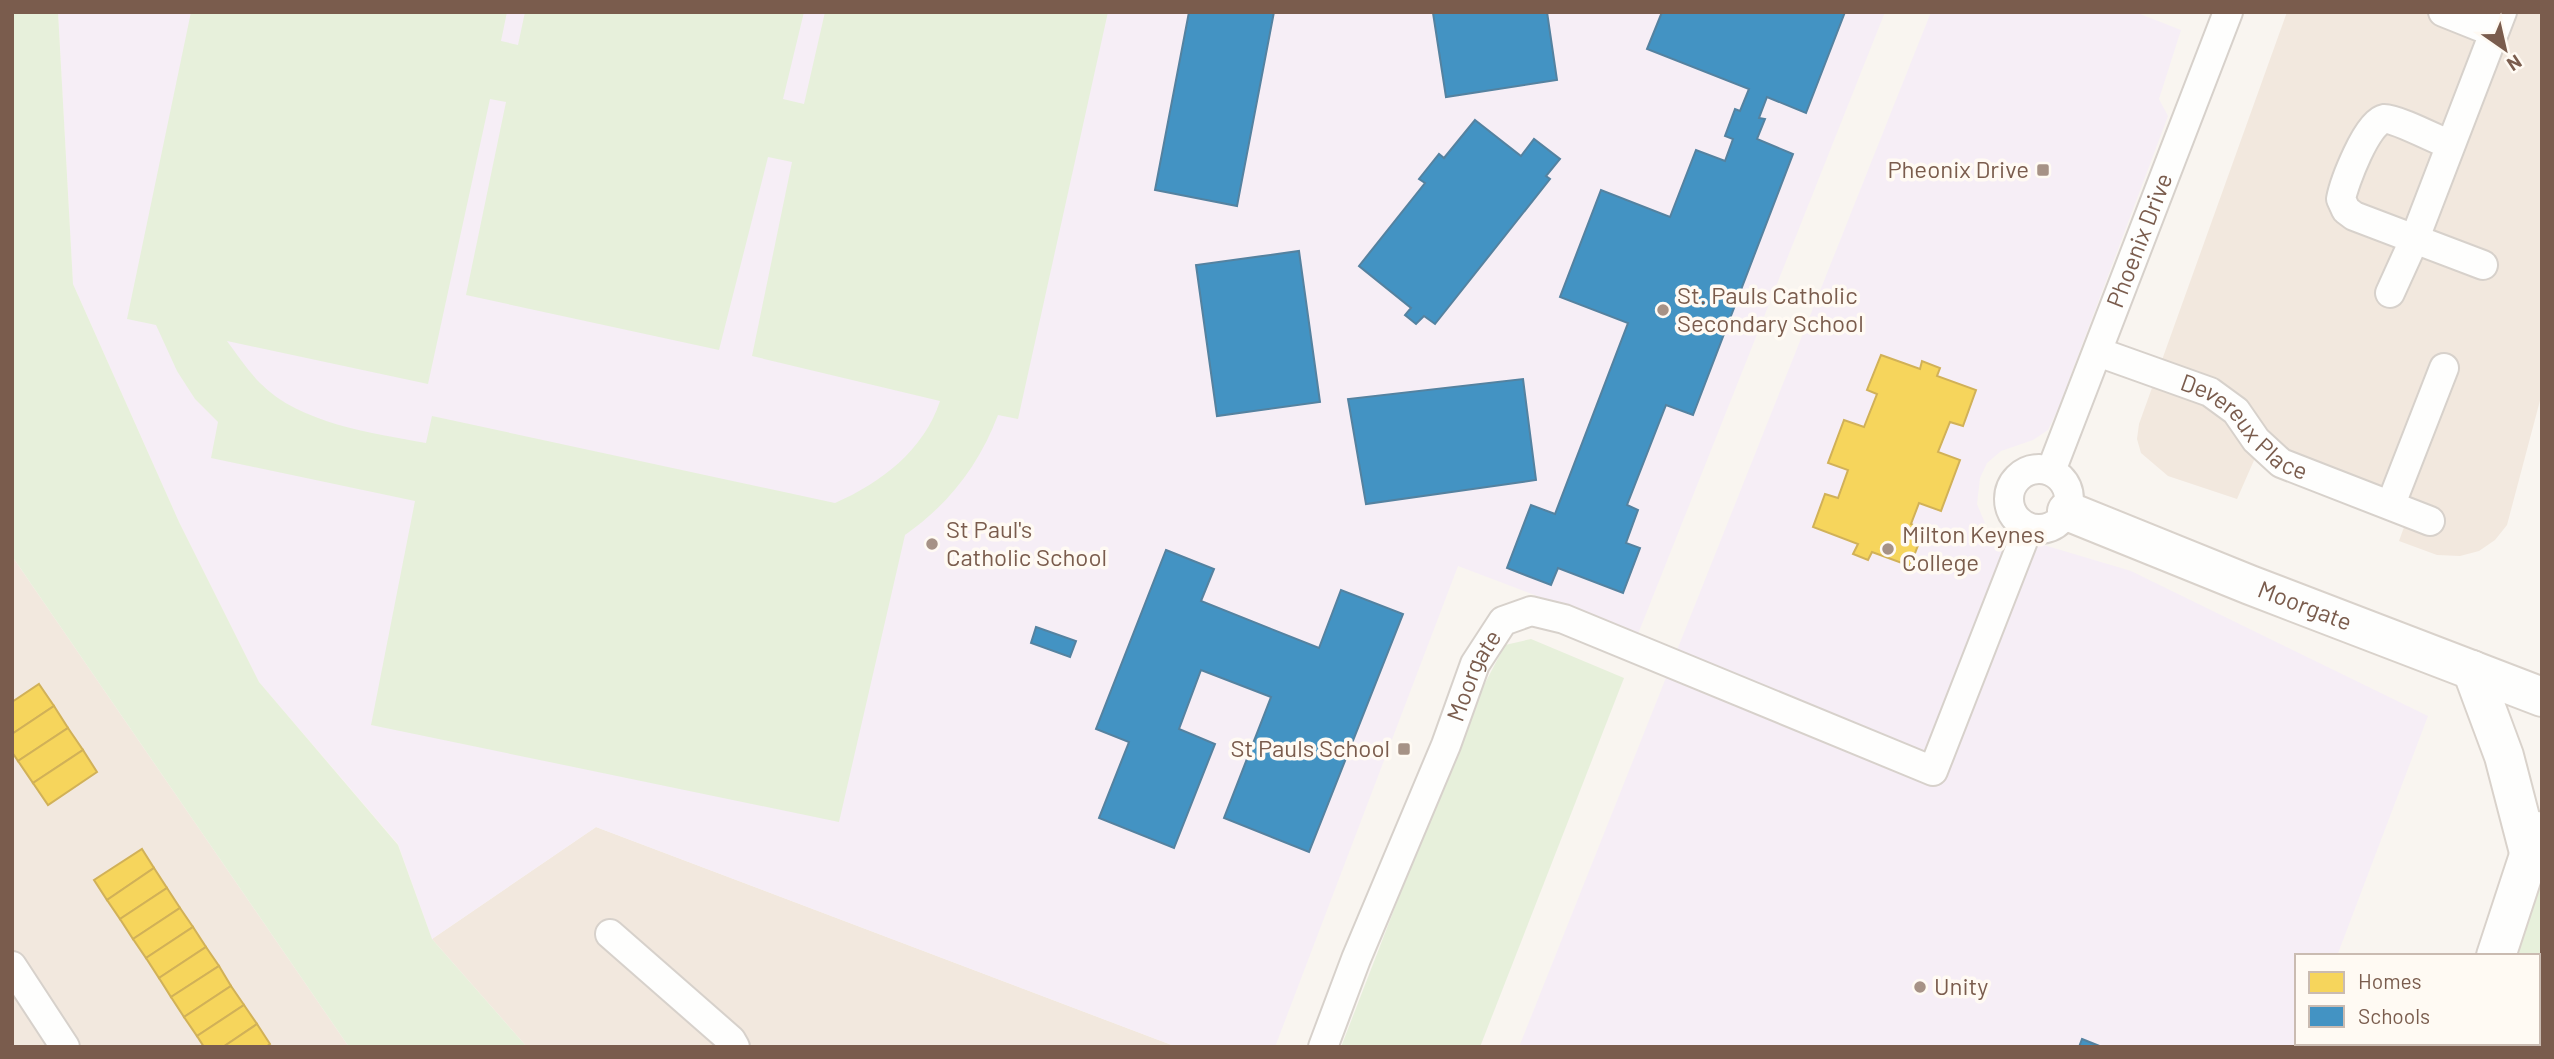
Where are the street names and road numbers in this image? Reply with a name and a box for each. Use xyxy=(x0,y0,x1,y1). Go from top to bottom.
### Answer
street label: Phoenix Drive xyxy=(2099,169,2177,311)
street label: Devereux Place xyxy=(2177,367,2312,485)
street label: Moorgate xyxy=(2254,573,2356,636)
street label: Moorgate xyxy=(1440,624,1507,725)

